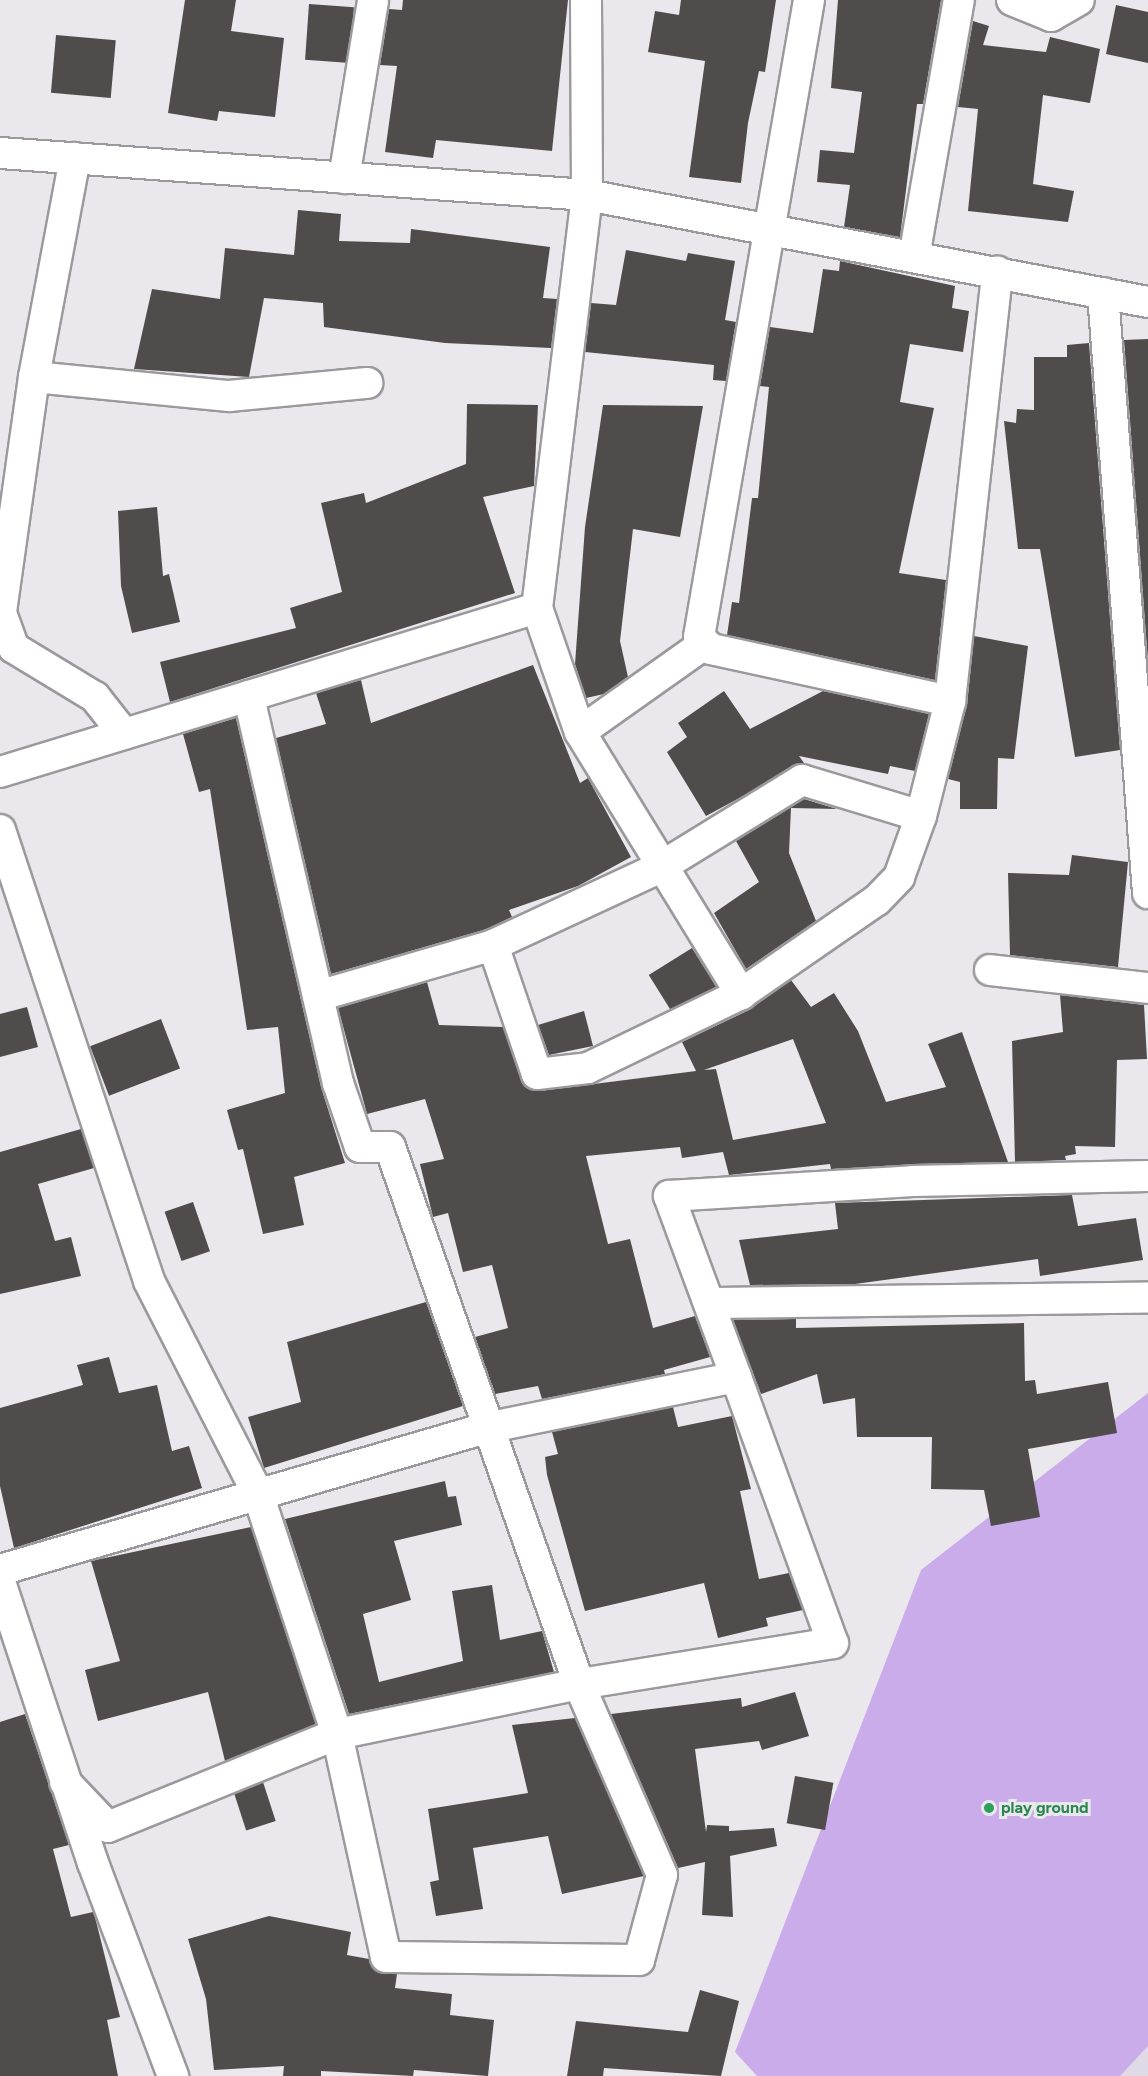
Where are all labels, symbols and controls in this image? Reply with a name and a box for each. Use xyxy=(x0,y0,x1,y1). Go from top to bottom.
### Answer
place label: play ground xyxy=(1001,1798,1089,1818)
marker: play ground xyxy=(982,1801,996,1815)

